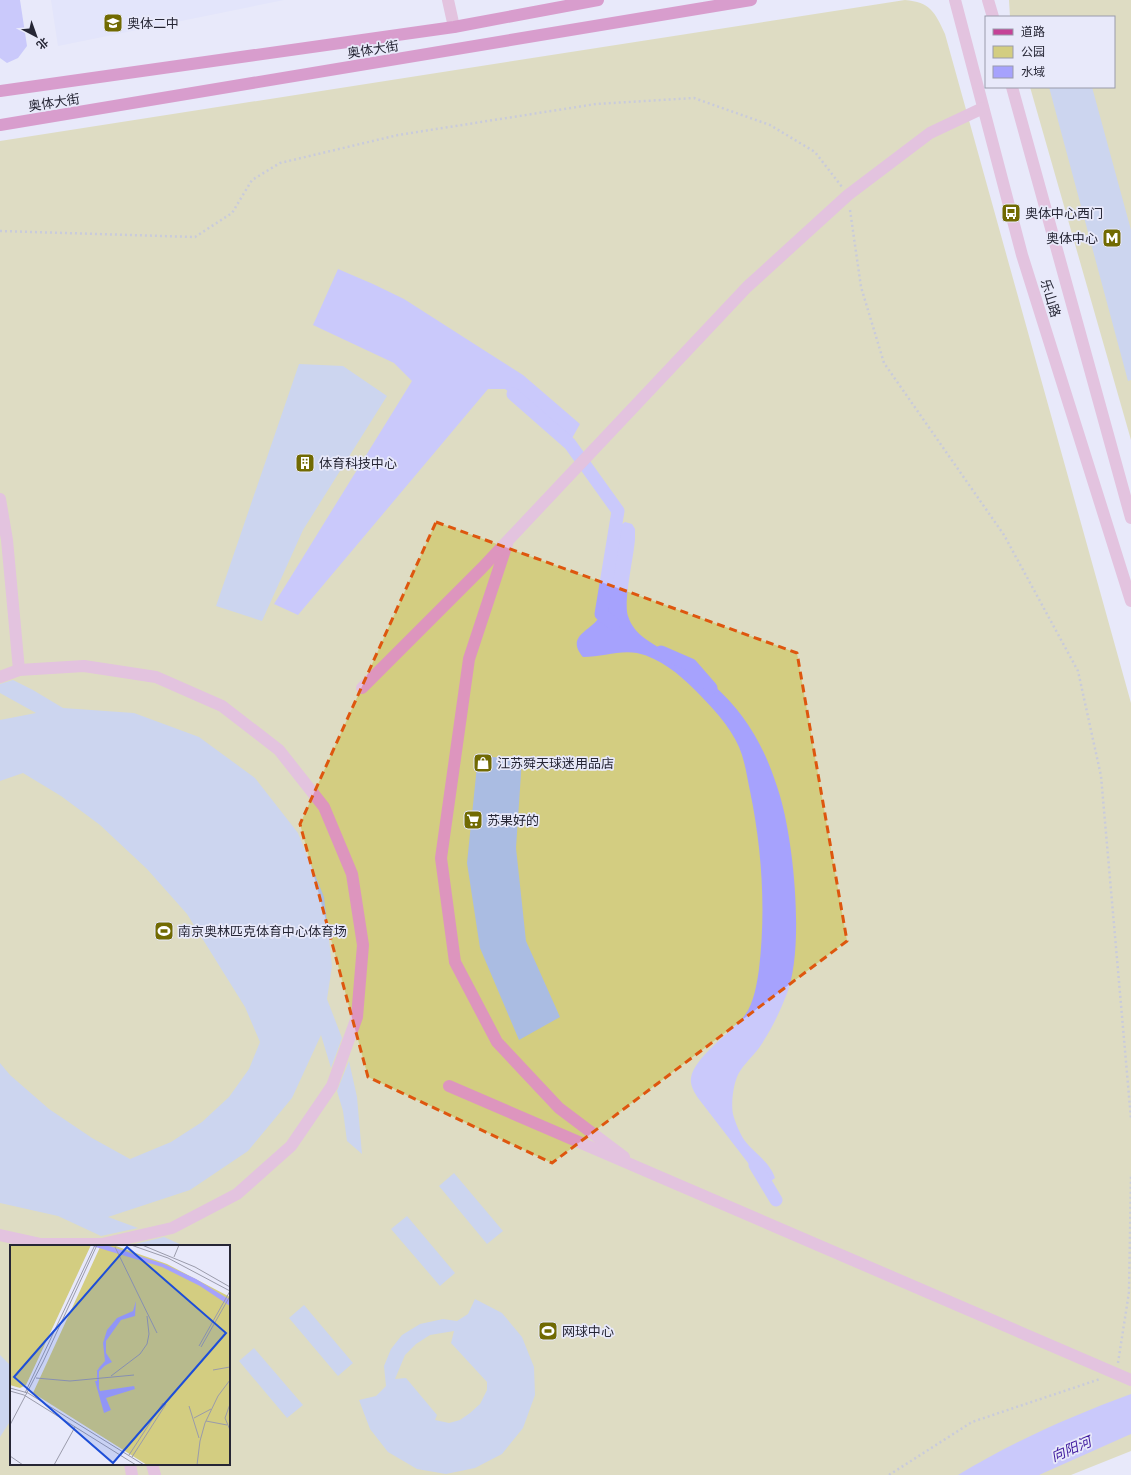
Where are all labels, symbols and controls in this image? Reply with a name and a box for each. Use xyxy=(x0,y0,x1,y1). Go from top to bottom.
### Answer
school or university icon: 奥体二中 xyxy=(102,12,124,34)
north arrow xyxy=(16,16,56,56)
place label: 奥体二中 xyxy=(127,16,179,30)
legend xyxy=(985,16,1115,88)
text: 道路 xyxy=(1021,25,1045,38)
text: 北 xyxy=(34,35,51,52)
street label: 奥体大街 xyxy=(346,38,400,60)
text: 公园 xyxy=(1021,45,1045,58)
text: 水域 xyxy=(1021,65,1045,78)
street label: 奥体大街 xyxy=(27,91,81,113)
bus stop icon: 奥体中心西门 xyxy=(1000,202,1022,224)
place label: 奥体中心西门 xyxy=(1025,206,1103,220)
metro station icon: 奥体中心 xyxy=(1101,227,1123,249)
place label: 奥体中心 xyxy=(1046,231,1098,245)
street label: 乐山路 xyxy=(1039,277,1063,319)
building icon: 体育科技中心 xyxy=(294,452,316,474)
place label: 体育科技中心 xyxy=(319,456,397,470)
shop icon: 江苏舜天球迷用品店 xyxy=(472,752,494,774)
place label: 江苏舜天球迷用品店 xyxy=(497,756,614,770)
supermarket icon: 苏果好的 xyxy=(462,809,484,831)
place label: 苏果好的 xyxy=(487,813,539,827)
sports icon: 南京奥林匹克体育中心体育场 xyxy=(153,920,175,942)
place label: 南京奥林匹克体育中心体育场 xyxy=(178,924,347,938)
inset map xyxy=(10,1245,230,1465)
sports icon: 网球中心 xyxy=(537,1320,559,1342)
place label: 网球中心 xyxy=(562,1324,614,1338)
water label: 向阳河 xyxy=(1049,1432,1096,1465)

